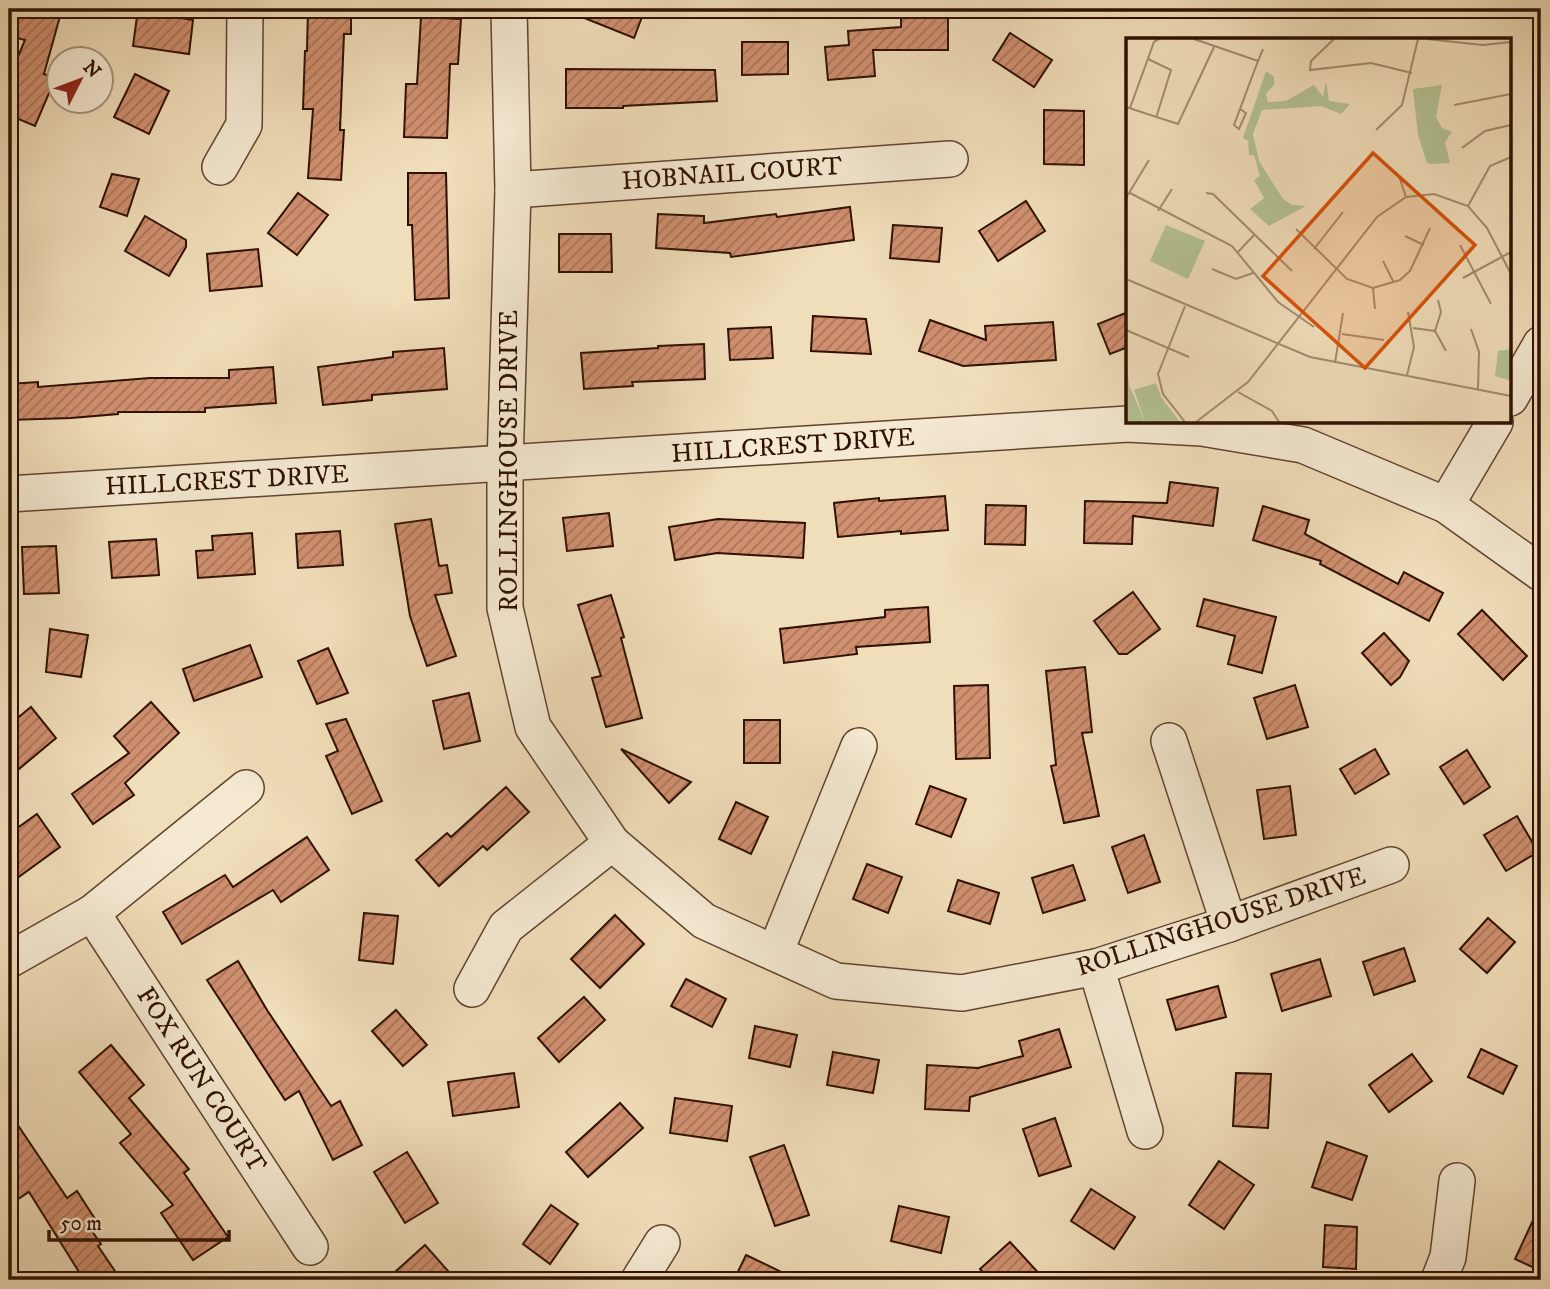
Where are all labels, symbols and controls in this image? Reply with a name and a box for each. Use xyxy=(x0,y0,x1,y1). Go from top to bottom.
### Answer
inset map xyxy=(1126,38,1512,424)
north arrow xyxy=(46,46,116,116)
text: N xyxy=(78,56,106,83)
street label: HOBNAIL COURT xyxy=(621,150,844,198)
street label: ROLLINGHOUSE DRIVE xyxy=(493,310,526,612)
street label: HILLCREST DRIVE xyxy=(670,421,916,471)
street label: HILLCREST DRIVE xyxy=(104,458,350,504)
street label: ROLLINGHOUSE DRIVE xyxy=(1072,860,1370,984)
street label: FOX RUN COURT xyxy=(129,981,274,1179)
scale bar xyxy=(49,1198,229,1242)
text: 50 m xyxy=(60,1211,102,1237)

